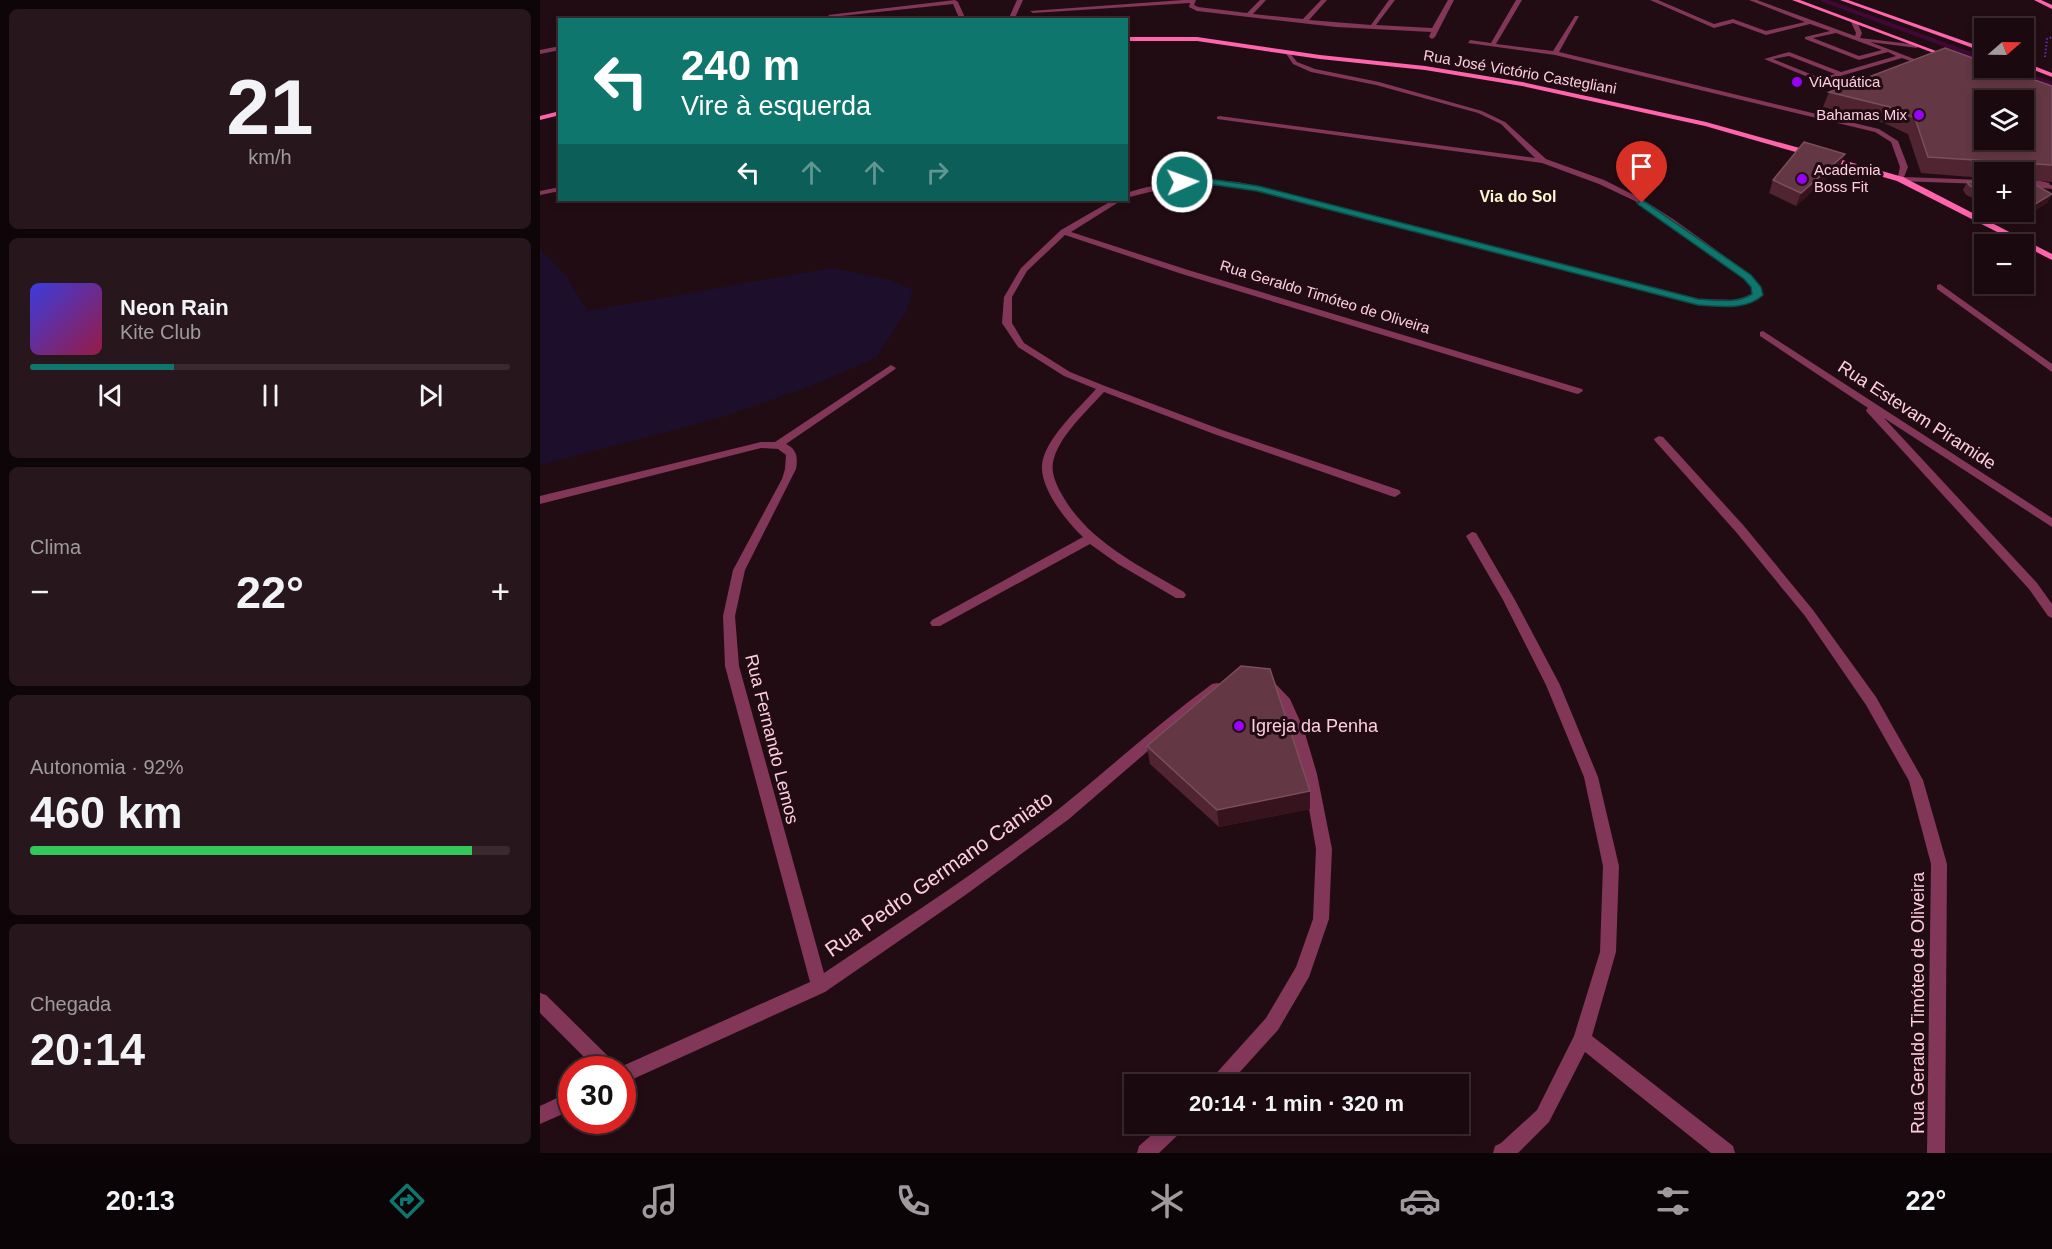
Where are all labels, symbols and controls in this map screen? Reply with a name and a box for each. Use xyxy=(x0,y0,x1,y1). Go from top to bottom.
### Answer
north arrow xyxy=(1974,18,2034,78)
map controls xyxy=(1974,18,2034,294)
icon: left xyxy=(582,42,660,120)
text: 240 m xyxy=(681,42,800,89)
street label: Rua José Victório Castegliani xyxy=(1422,46,1618,97)
text: 21 xyxy=(227,63,313,151)
place label: ViAquática xyxy=(1809,73,1881,90)
marker: ViAquática xyxy=(1790,75,1804,89)
button: layers xyxy=(1974,90,2034,150)
text: Vire à esquerda xyxy=(681,91,871,121)
place label: Bahamas Mix xyxy=(1816,106,1907,123)
marker: Bahamas Mix xyxy=(1912,108,1926,122)
pin xyxy=(1616,141,1667,203)
text: km/h xyxy=(248,146,292,168)
position arrow xyxy=(1150,150,1214,214)
icon: arrive xyxy=(1625,150,1658,183)
icon: left xyxy=(732,156,765,189)
icon: ahead xyxy=(795,156,828,189)
icon: ahead xyxy=(858,156,891,189)
icon: right xyxy=(921,156,954,189)
place label: Academia Boss Fit xyxy=(1814,161,1881,195)
button: + xyxy=(1974,162,2034,222)
marker: Academia Boss Fit xyxy=(1795,172,1809,186)
district label: Via do Sol xyxy=(1479,188,1557,205)
button: − xyxy=(1974,234,2034,294)
street label: Rua Geraldo Timóteo de Oliveira xyxy=(1218,256,1433,337)
text: Neon Rain xyxy=(120,295,229,320)
text: Kite Club xyxy=(120,321,201,343)
street label: Rua Estevam Piramide xyxy=(1834,356,2000,474)
icon: previous xyxy=(94,379,127,412)
icon: pause xyxy=(254,379,287,412)
icon: next xyxy=(414,379,447,412)
text: Clima xyxy=(30,536,81,558)
text: 22° xyxy=(236,567,304,618)
text: − xyxy=(30,573,49,610)
text: + xyxy=(491,573,510,610)
street label: Rua Fernando Lemos xyxy=(741,652,803,826)
place label: Igreja da Penha xyxy=(1251,716,1379,736)
marker: Igreja da Penha xyxy=(1232,719,1246,733)
text: Autonomia · 92% xyxy=(30,756,183,778)
street label: Rua Pedro Germano Caniato xyxy=(821,786,1057,961)
text: 460 km xyxy=(30,787,183,838)
street label: Rua Geraldo Timóteo de Oliveira xyxy=(1908,871,1928,1134)
text: Chegada xyxy=(30,993,111,1015)
text: 20:14 xyxy=(30,1024,145,1075)
speed limit sign: 30 xyxy=(558,1056,636,1134)
text: 20:14 · 1 min · 320 m xyxy=(1189,1091,1404,1116)
icon: directions xyxy=(386,1180,428,1222)
icon: music xyxy=(639,1180,681,1222)
icon: phone xyxy=(892,1180,934,1222)
icon: climate xyxy=(1146,1180,1188,1222)
icon: car xyxy=(1399,1180,1441,1222)
icon: filters xyxy=(1652,1180,1694,1222)
text: 20:13 xyxy=(106,1186,175,1216)
text: 22° xyxy=(1905,1186,1946,1216)

